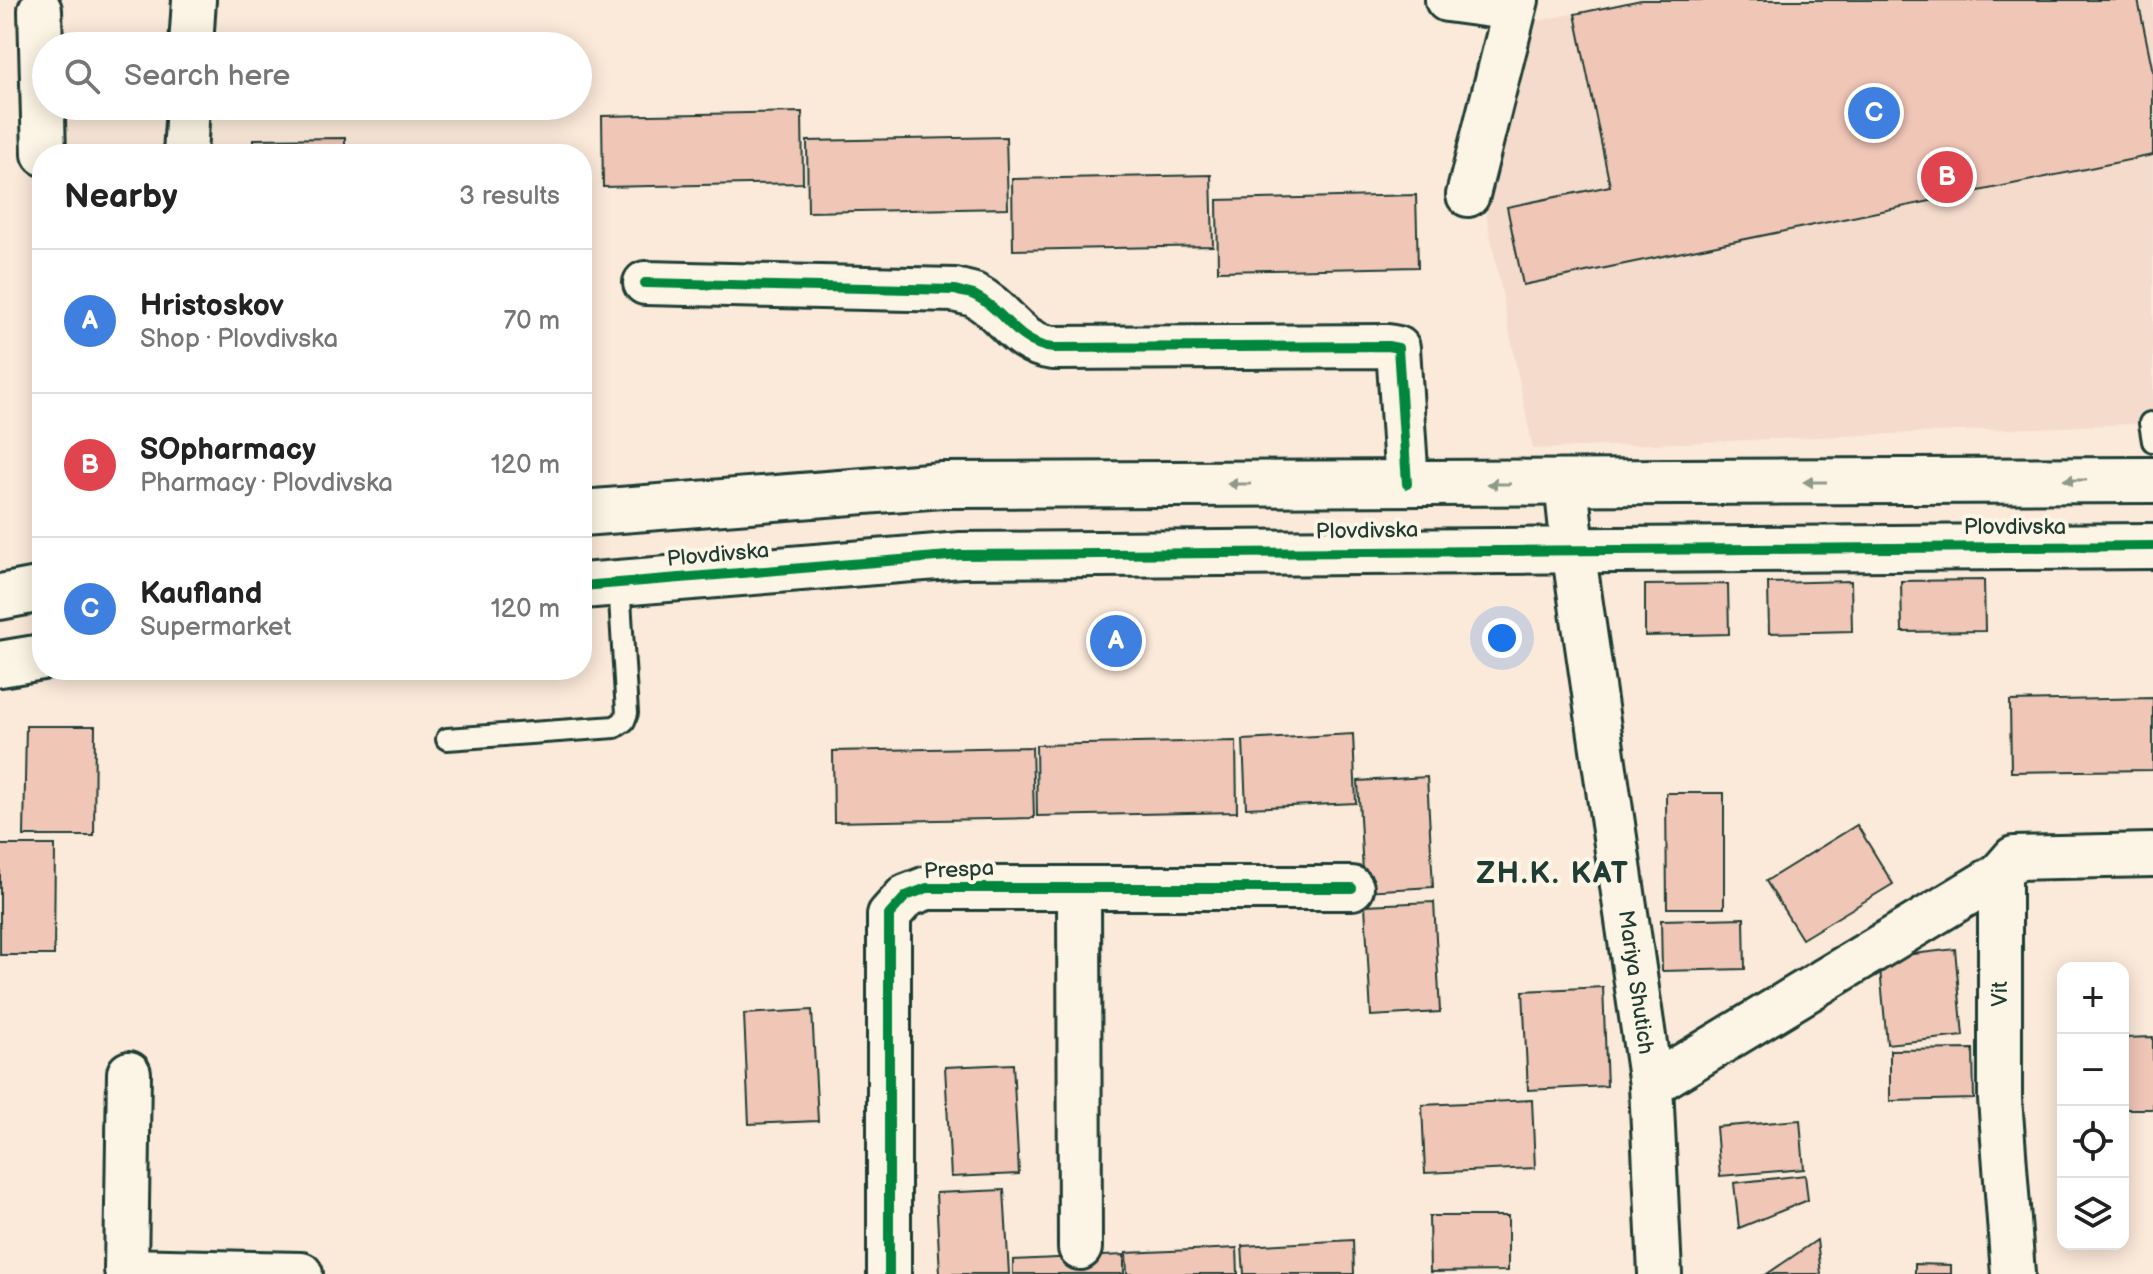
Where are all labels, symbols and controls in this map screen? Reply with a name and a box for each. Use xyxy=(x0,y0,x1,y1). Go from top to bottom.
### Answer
search box xyxy=(32,32,592,120)
icon: search xyxy=(60,54,104,98)
text: Search here xyxy=(124,58,290,94)
pin: C xyxy=(1848,83,1900,143)
pin: B xyxy=(1921,147,1973,207)
text: Nearby xyxy=(64,176,178,217)
text: 3 results xyxy=(459,181,560,212)
text: Hristoskov xyxy=(140,288,284,324)
text: A xyxy=(82,306,98,337)
text: 70 m xyxy=(503,306,560,337)
text: Shop · Plovdivska xyxy=(140,324,338,355)
text: SOpharmacy xyxy=(140,432,316,468)
text: B xyxy=(81,450,99,481)
text: 120 m xyxy=(491,450,560,481)
text: Pharmacy · Plovdivska xyxy=(140,468,393,499)
one-way arrow xyxy=(2062,474,2087,487)
one-way arrow xyxy=(1802,476,1827,488)
one-way arrow xyxy=(1226,478,1251,490)
one-way arrow xyxy=(1486,478,1511,490)
street label: Plovdivska xyxy=(1964,514,2066,541)
street label: Plovdivska xyxy=(1315,517,1419,545)
street label: Plovdivska xyxy=(666,537,770,573)
text: Kaufland xyxy=(140,576,262,612)
text: C xyxy=(81,594,99,625)
text: 120 m xyxy=(491,594,560,625)
pin: A xyxy=(1090,611,1142,671)
text: Supermarket xyxy=(140,612,291,643)
your location xyxy=(1482,618,1522,658)
street label: Prespa xyxy=(923,855,995,885)
district label: ZH.K. KAT xyxy=(1476,856,1630,892)
street label: Mariya Shutich xyxy=(1612,908,1660,1056)
map controls xyxy=(2057,962,2129,1250)
button: + xyxy=(2057,962,2129,1034)
street label: Vit xyxy=(1987,981,2014,1007)
button: − xyxy=(2057,1034,2129,1106)
button: locate xyxy=(2057,1106,2129,1178)
button: layers xyxy=(2057,1178,2129,1250)

